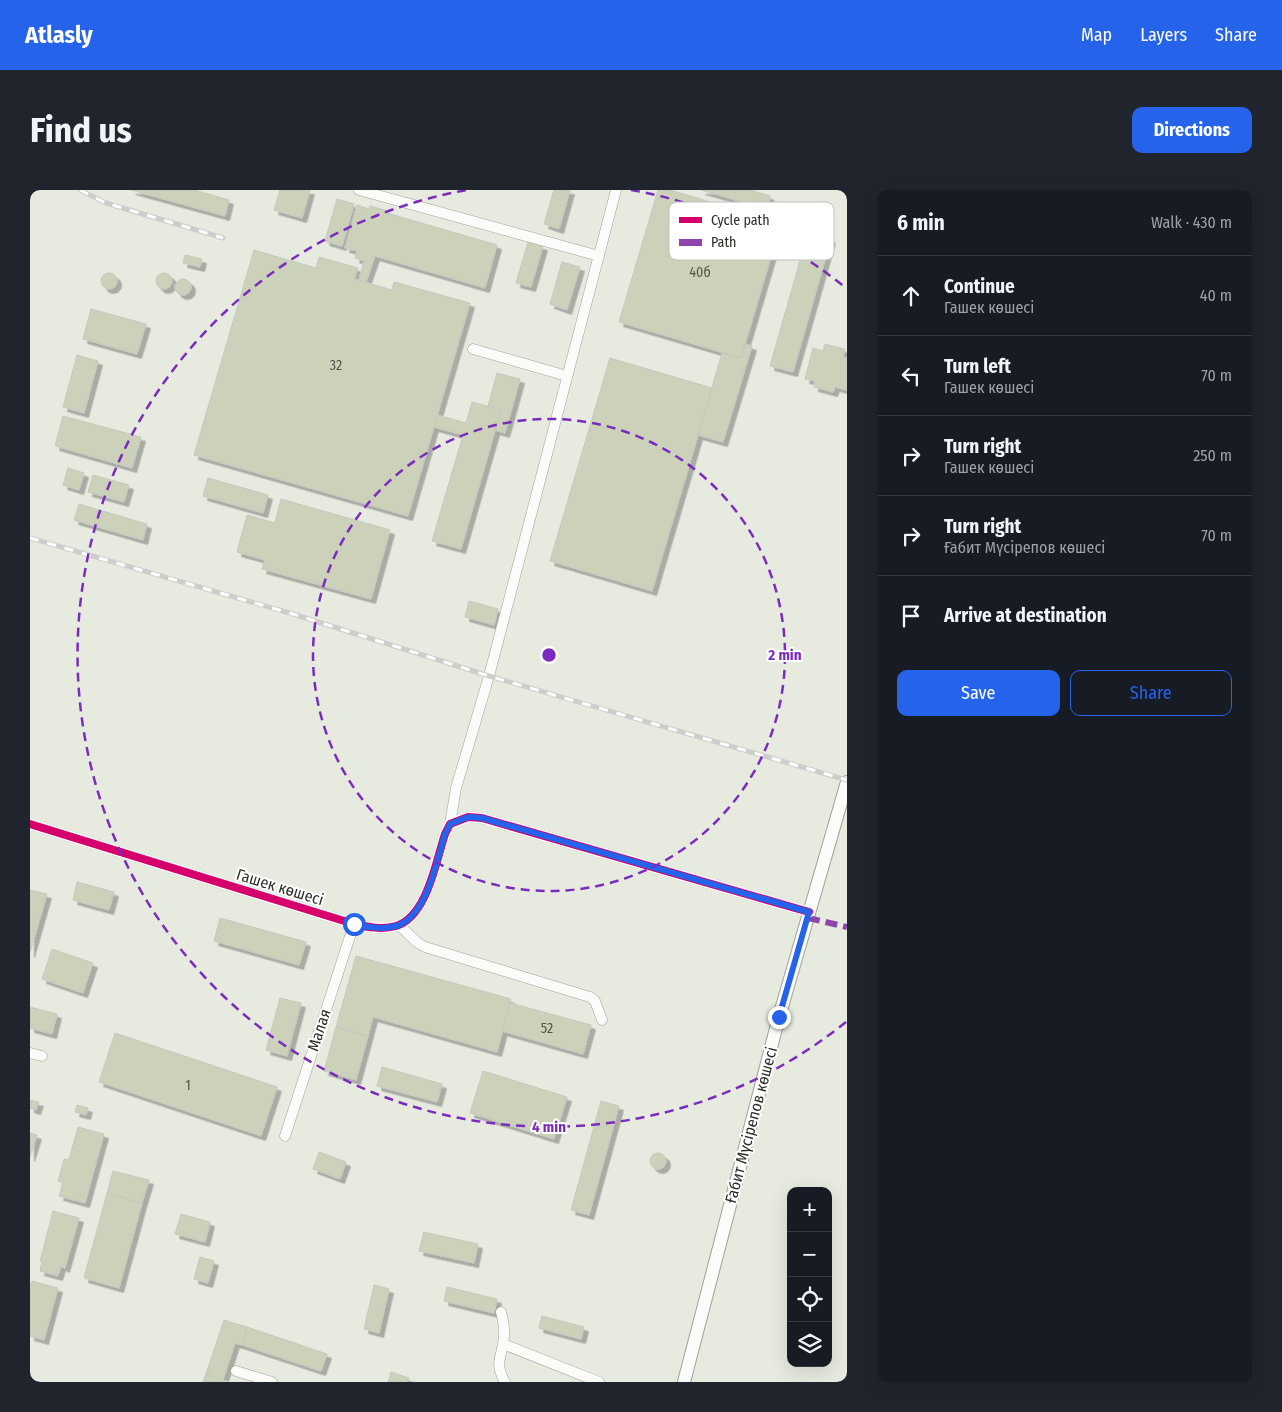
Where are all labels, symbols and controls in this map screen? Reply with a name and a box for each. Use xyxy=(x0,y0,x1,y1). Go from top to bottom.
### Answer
text: Atlasly xyxy=(25,21,93,49)
text: Map xyxy=(1081,24,1112,46)
text: Layers xyxy=(1140,24,1187,46)
text: Share xyxy=(1215,24,1257,46)
button: Directions xyxy=(1132,107,1252,153)
text: Find us xyxy=(30,109,132,151)
legend xyxy=(669,202,834,260)
text: 6 min xyxy=(897,210,945,236)
text: Cycle path xyxy=(711,212,770,229)
text: Walk · 430 m xyxy=(1151,213,1232,232)
text: Path xyxy=(711,234,736,251)
house number: 40б xyxy=(689,264,711,281)
text: Continue xyxy=(944,275,1015,298)
icon: ahead xyxy=(897,282,925,310)
text: 40 m xyxy=(1200,286,1232,305)
text: Гашек көшесі xyxy=(944,298,1034,317)
text: Turn left xyxy=(944,355,1011,378)
house number: 32 xyxy=(330,357,342,374)
icon: left xyxy=(897,362,925,390)
text: 70 m xyxy=(1201,366,1232,385)
text: Гашек көшесі xyxy=(944,378,1034,397)
text: Turn right xyxy=(944,435,1021,458)
icon: right xyxy=(897,442,925,470)
text: 250 m xyxy=(1193,446,1232,465)
text: Гашек көшесі xyxy=(944,458,1034,477)
text: Turn right xyxy=(944,515,1021,538)
icon: right xyxy=(897,522,925,550)
text: 70 m xyxy=(1201,526,1232,545)
text: Ғабит Мүсірепов көшесі xyxy=(944,538,1105,557)
icon: arrive xyxy=(897,602,925,630)
text: Arrive at destination xyxy=(944,604,1107,627)
centre of rings xyxy=(540,646,558,664)
text: 2 min xyxy=(767,646,802,664)
button: Save xyxy=(897,670,1060,716)
button: Share xyxy=(1070,670,1232,716)
street label: Гашек көшесі xyxy=(234,865,326,909)
route start xyxy=(343,913,366,936)
route end xyxy=(768,1006,791,1029)
street label: Малая xyxy=(303,1007,335,1053)
house number: 52 xyxy=(541,1020,553,1037)
street label: Ғабит Мүсірепов көшесі xyxy=(721,1045,781,1205)
house number: 1 xyxy=(185,1077,191,1094)
text: 4 min xyxy=(532,1118,566,1136)
map controls xyxy=(787,1187,832,1367)
button: + xyxy=(787,1187,832,1232)
button: − xyxy=(787,1232,832,1277)
button: locate xyxy=(787,1277,832,1322)
button: layers xyxy=(787,1322,832,1367)

